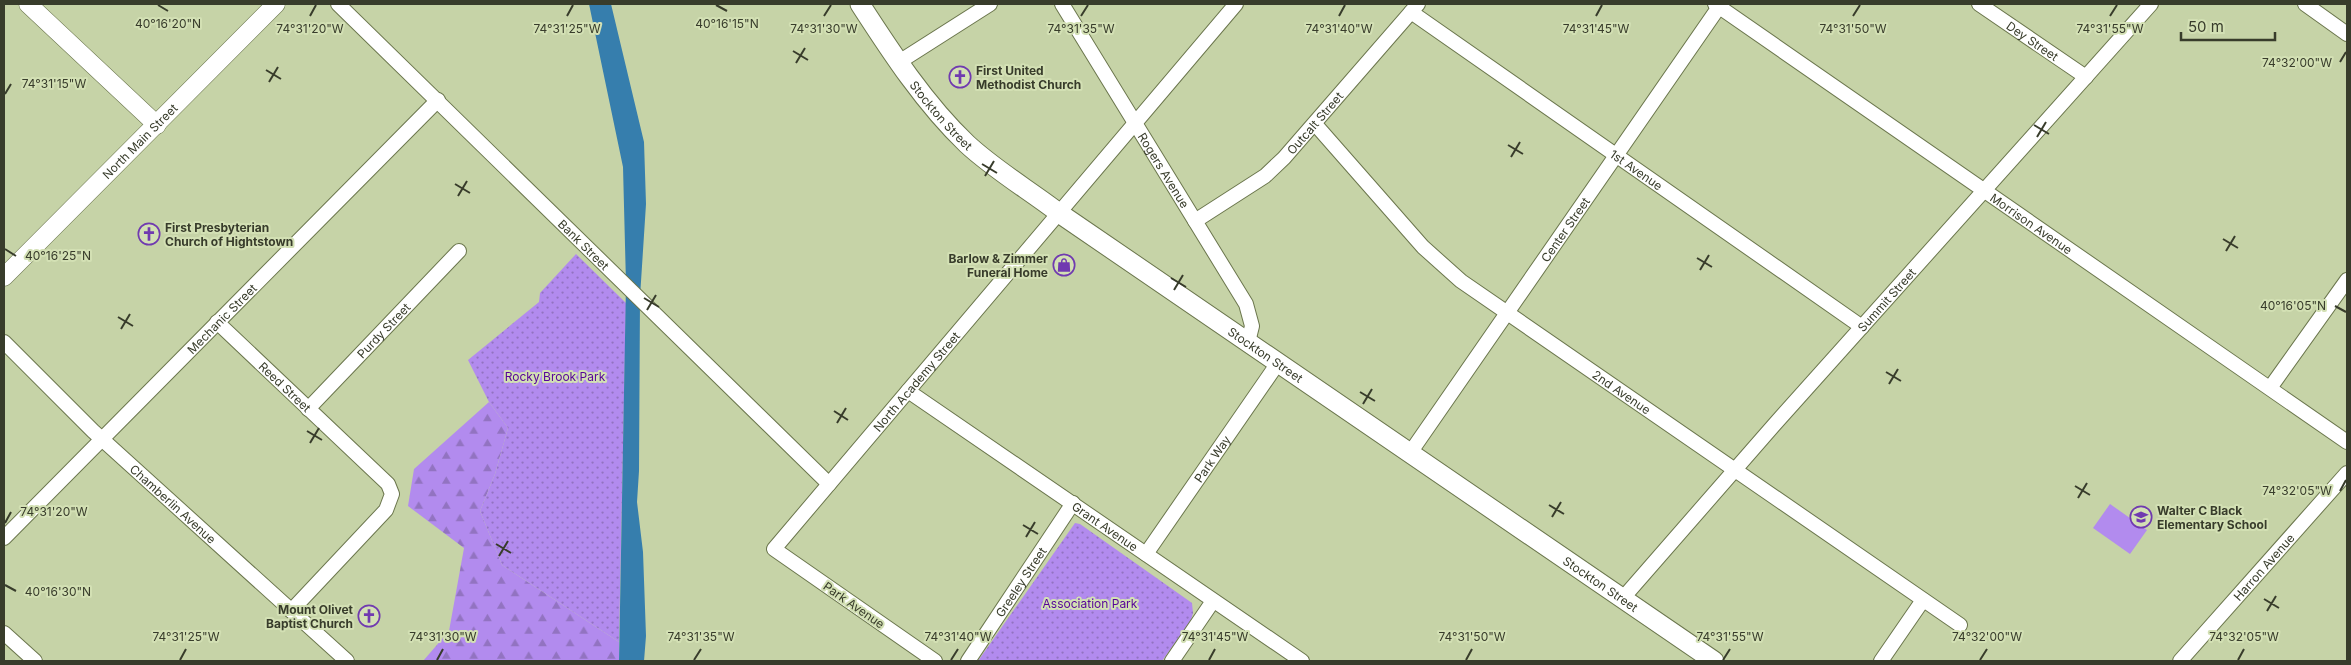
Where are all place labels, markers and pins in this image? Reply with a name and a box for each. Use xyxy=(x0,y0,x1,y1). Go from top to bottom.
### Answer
place label: First United Methodist Church xyxy=(976,63,1081,92)
church icon: First United Methodist Church xyxy=(948,65,972,89)
place label: First Presbyterian Church of Hightstown xyxy=(165,220,293,249)
church icon: First Presbyterian Church of Hightstown xyxy=(137,222,161,246)
place label: Barlow & Zimmer Funeral Home xyxy=(948,251,1048,280)
shop icon: Barlow & Zimmer Funeral Home xyxy=(1052,253,1076,277)
place label: Walter C Black Elementary School xyxy=(2157,503,2267,532)
school or university icon: Walter C Black Elementary School xyxy=(2129,505,2153,529)
place label: Mount Olivet Baptist Church xyxy=(266,602,354,631)
church icon: Mount Olivet Baptist Church xyxy=(357,604,381,628)

